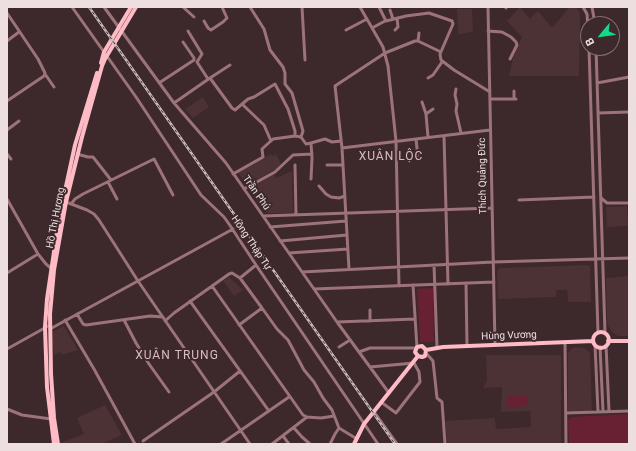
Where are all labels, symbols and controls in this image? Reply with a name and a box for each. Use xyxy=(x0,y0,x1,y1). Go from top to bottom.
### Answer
north arrow xyxy=(580,16,620,56)
text: B xyxy=(583,35,597,48)
street label: Thích Quảng Đức xyxy=(476,138,490,214)
district label: XUÂN LỘC xyxy=(359,150,423,164)
street label: Trần Phú xyxy=(240,173,272,213)
street label: Hồ Thị Hương xyxy=(44,186,68,250)
street label: Hồng Thập Tự xyxy=(228,213,274,273)
street label: Hùng Vương xyxy=(481,329,537,343)
district label: XUÂN TRUNG xyxy=(135,349,219,363)

